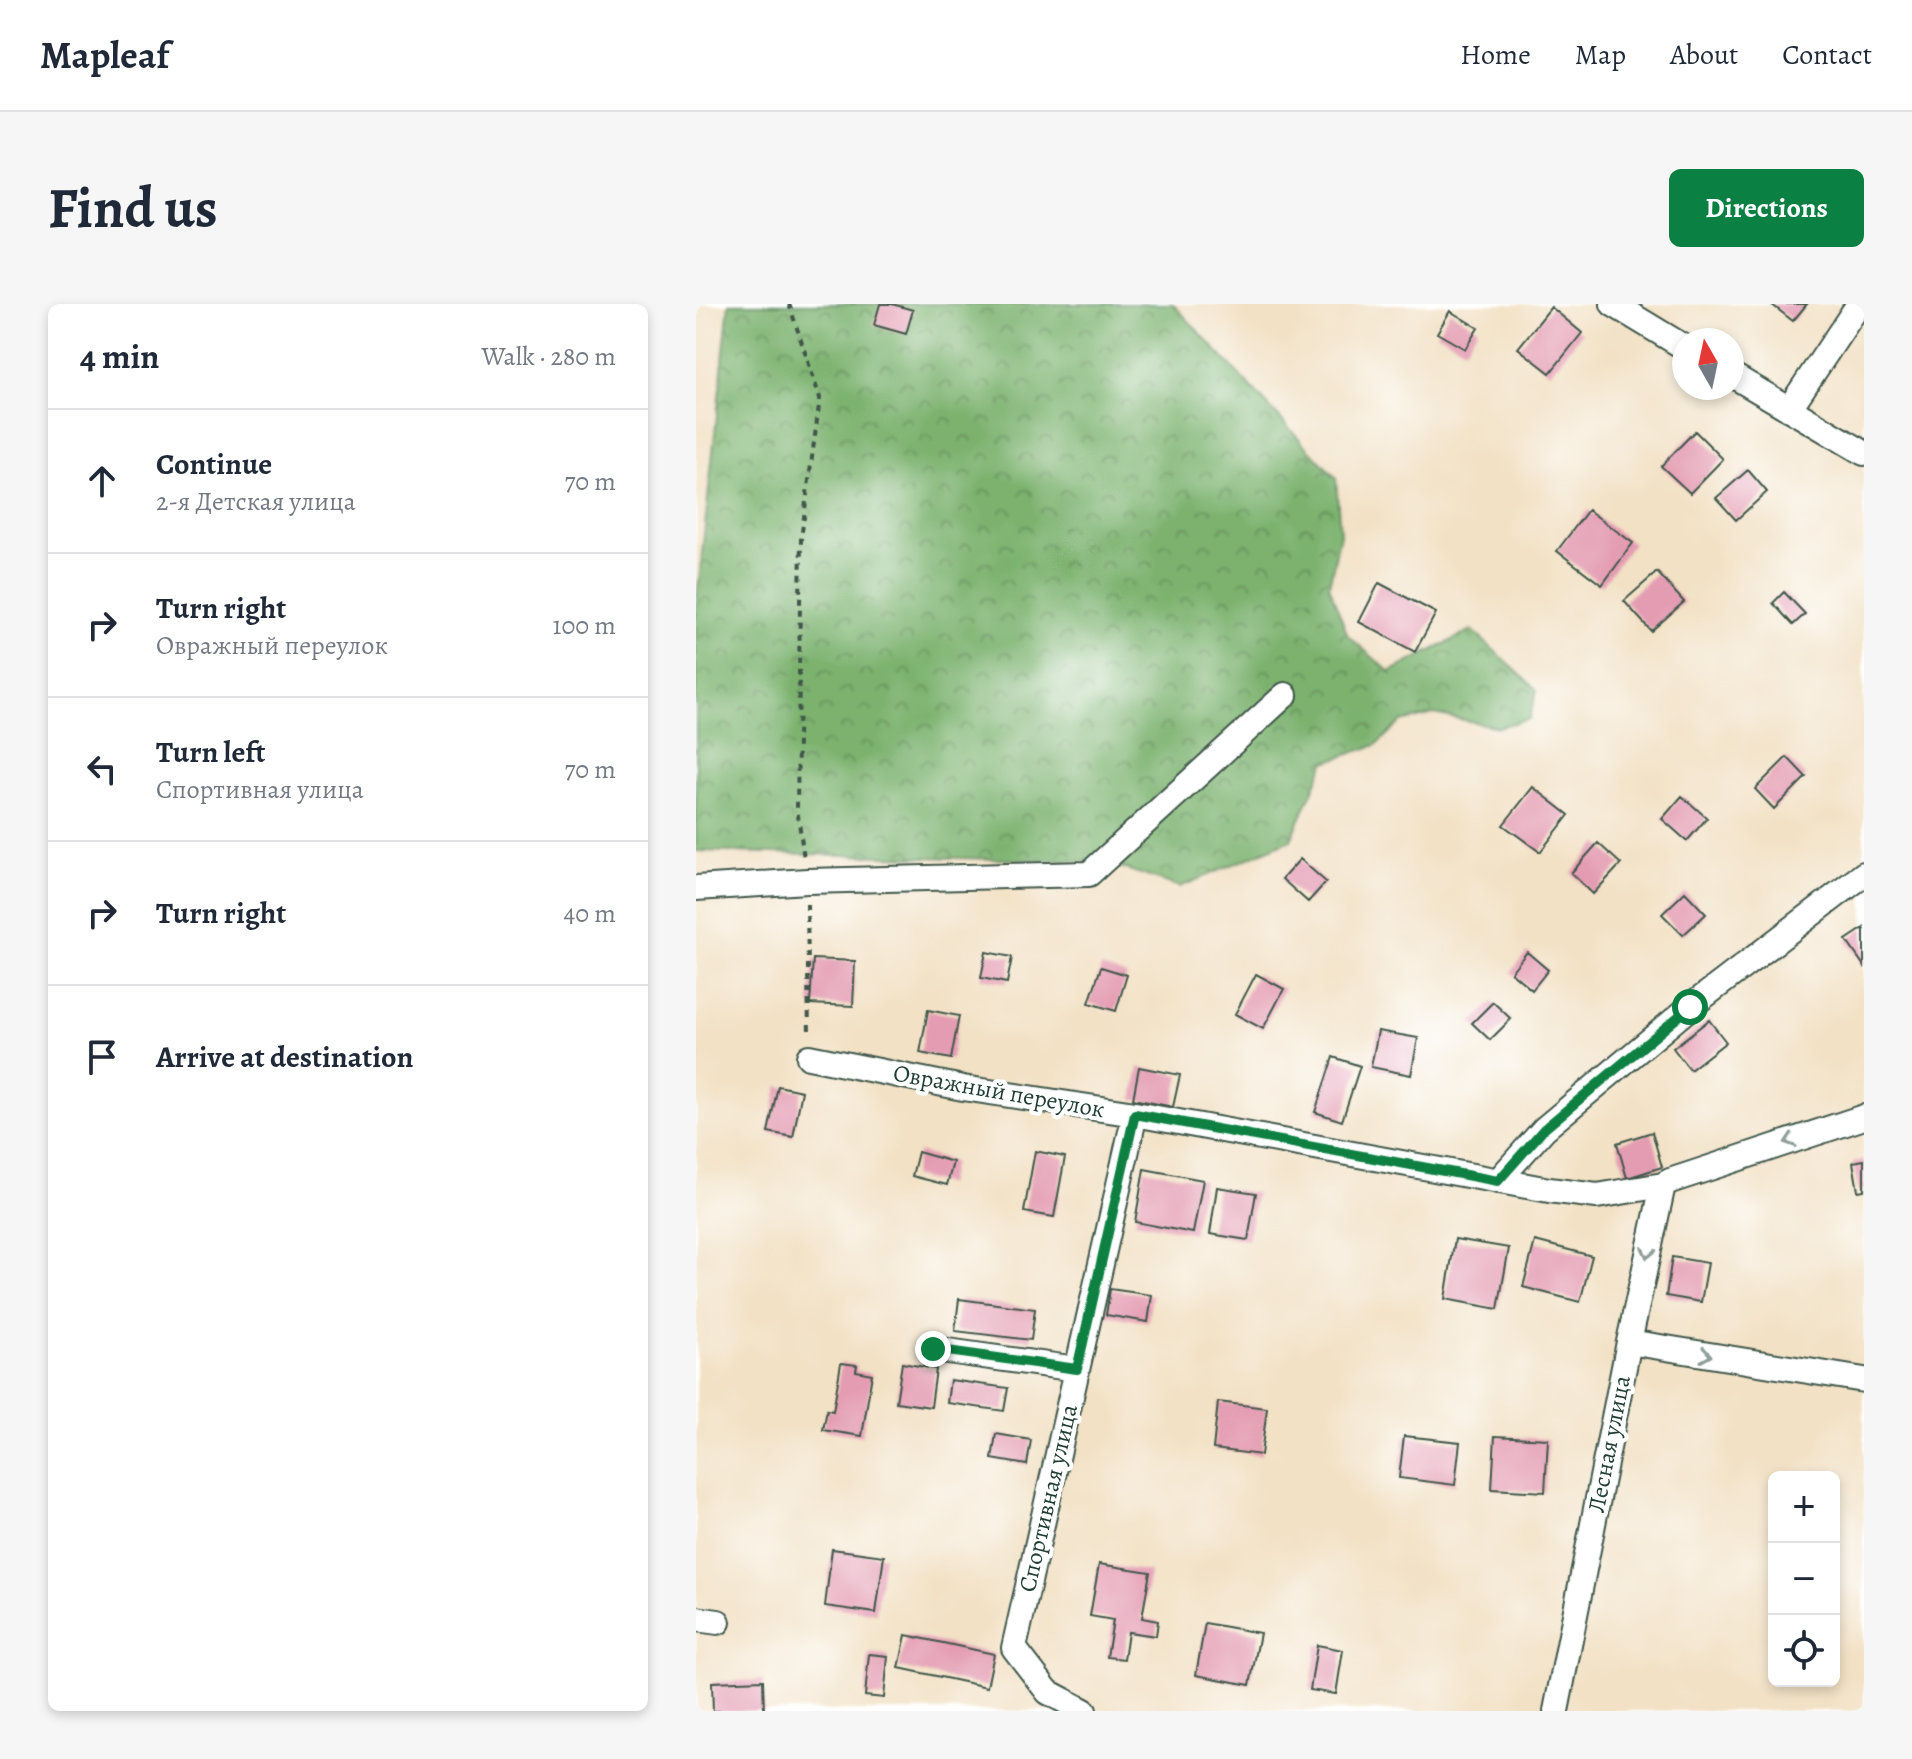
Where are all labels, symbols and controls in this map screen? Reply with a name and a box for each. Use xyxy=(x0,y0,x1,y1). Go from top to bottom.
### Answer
text: Mapleaf xyxy=(40,29,169,81)
text: Home xyxy=(1460,36,1531,74)
text: Map xyxy=(1575,36,1626,74)
text: About xyxy=(1670,36,1738,74)
text: Contact xyxy=(1782,36,1872,74)
button: Directions xyxy=(1669,169,1864,247)
text: Find us xyxy=(48,170,218,246)
north arrow xyxy=(1672,328,1744,400)
text: 4 min xyxy=(80,333,159,380)
text: Walk · 280 m xyxy=(481,339,616,374)
text: Continue xyxy=(156,444,272,484)
icon: ahead xyxy=(80,459,124,503)
text: 70 m xyxy=(564,464,616,499)
text: 2-я Детская улица xyxy=(156,484,356,519)
text: Turn right xyxy=(156,588,286,628)
icon: right xyxy=(80,603,124,647)
text: 100 m xyxy=(553,608,616,643)
text: Овражный переулок xyxy=(156,628,388,663)
text: Turn left xyxy=(156,732,265,772)
icon: left xyxy=(80,747,124,791)
text: 70 m xyxy=(564,752,616,787)
text: Спортивная улица xyxy=(156,772,364,807)
icon: right xyxy=(80,891,124,935)
text: Turn right xyxy=(156,893,286,933)
text: 40 m xyxy=(564,896,616,931)
route start xyxy=(1672,989,1708,1025)
icon: arrive xyxy=(80,1035,124,1079)
text: Arrive at destination xyxy=(156,1037,413,1077)
street label: Овражный переулок xyxy=(891,1057,1107,1125)
one-way arrow xyxy=(1784,1132,1797,1148)
one-way arrow xyxy=(1640,1246,1657,1260)
route end xyxy=(915,1331,951,1367)
one-way arrow xyxy=(1699,1345,1712,1362)
street label: Лесная улица xyxy=(1580,1373,1638,1515)
street label: Спортивная улица xyxy=(1011,1401,1085,1595)
map controls xyxy=(1768,1471,1840,1687)
button: + xyxy=(1768,1471,1840,1543)
button: − xyxy=(1768,1543,1840,1615)
button: locate xyxy=(1768,1615,1840,1687)

